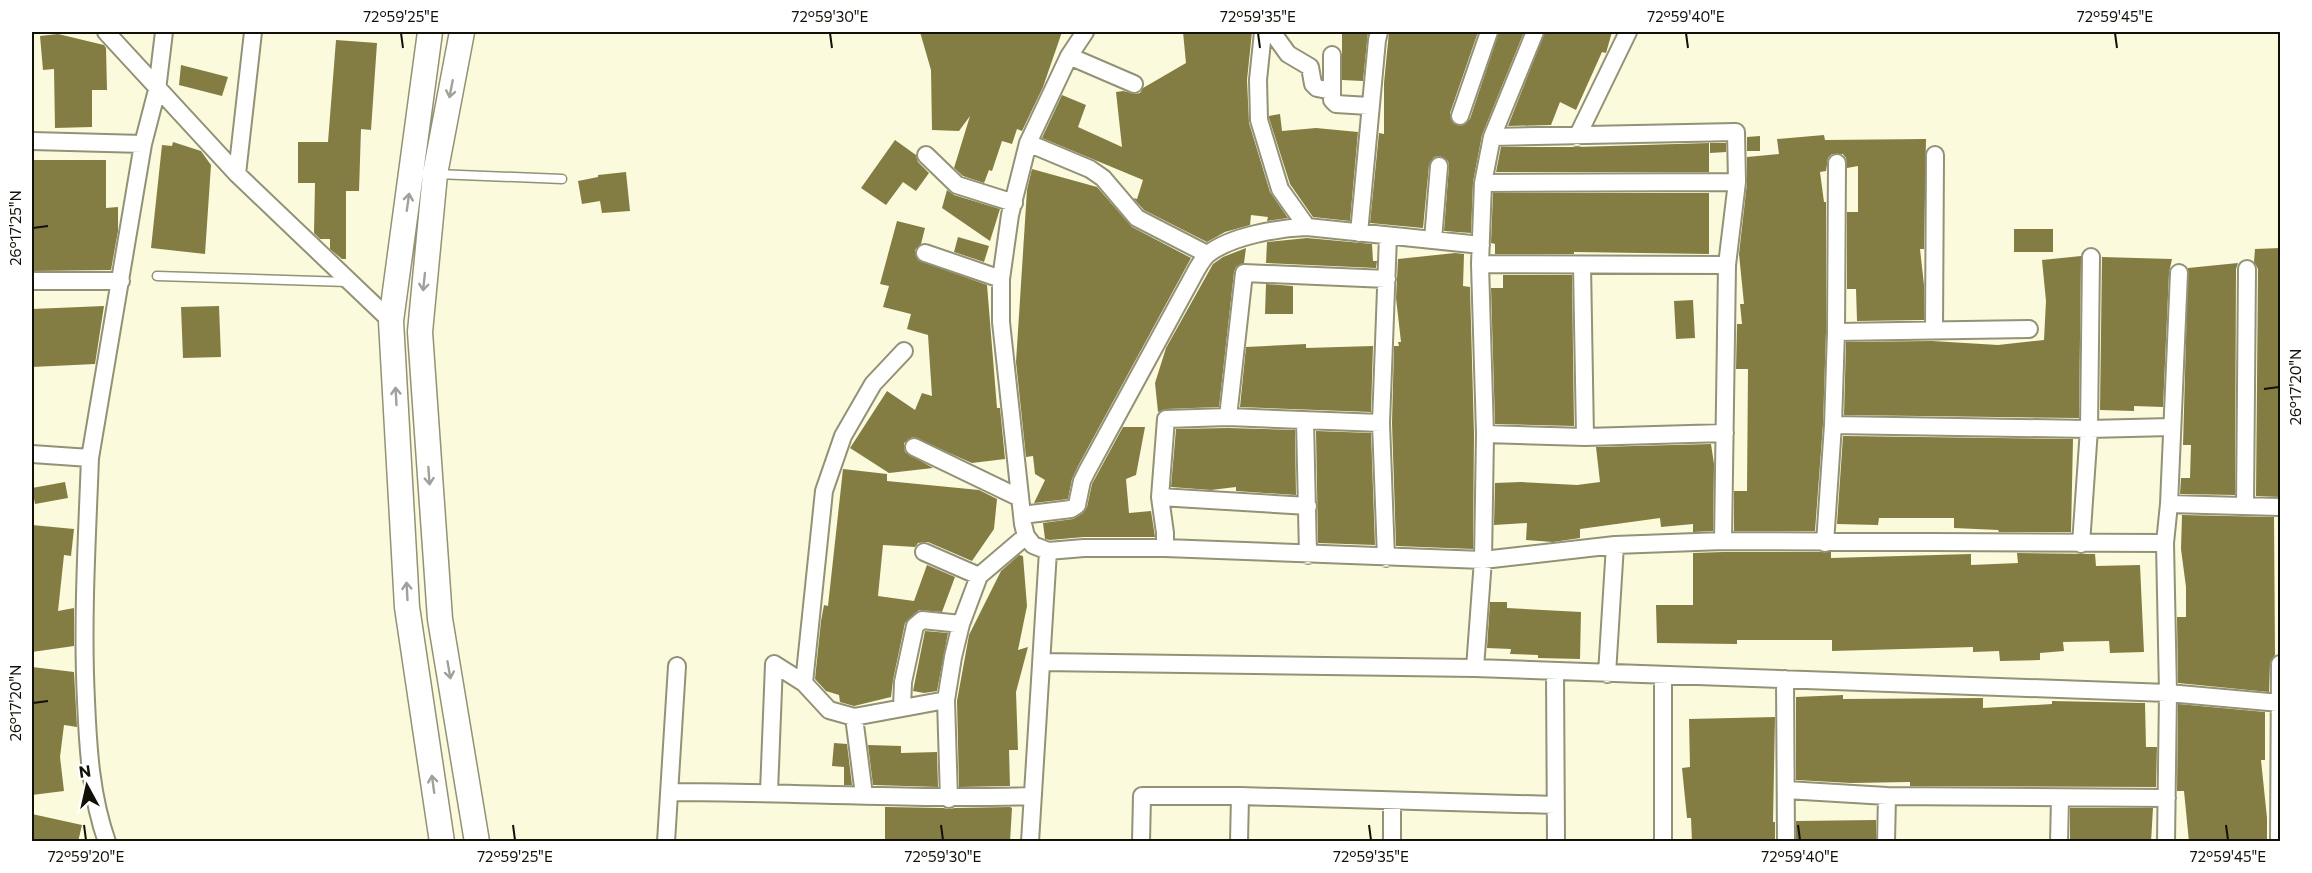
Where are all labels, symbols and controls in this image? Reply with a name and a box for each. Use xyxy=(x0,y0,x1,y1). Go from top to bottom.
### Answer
text: 72°59'25"E xyxy=(363,7,439,25)
text: 72°59'30"E xyxy=(792,7,869,25)
text: 72°59'35"E xyxy=(1220,7,1296,25)
text: 72°59'40"E xyxy=(1647,7,1725,25)
text: 72°59'45"E xyxy=(2077,7,2153,25)
one-way arrow xyxy=(445,79,456,98)
text: 26°17'25"N xyxy=(6,190,24,266)
one-way arrow xyxy=(403,193,414,212)
one-way arrow xyxy=(418,271,429,291)
text: 26°17'20"N xyxy=(2286,349,2304,425)
one-way arrow xyxy=(390,386,401,406)
one-way arrow xyxy=(424,466,435,486)
one-way arrow xyxy=(401,581,412,601)
one-way arrow xyxy=(443,660,454,680)
text: 26°17'20"N xyxy=(6,665,24,741)
north arrow xyxy=(57,756,117,816)
text: N xyxy=(78,760,92,781)
one-way arrow xyxy=(428,774,439,794)
text: 72°59'20"E xyxy=(48,847,124,865)
text: 72°59'25"E xyxy=(477,847,553,865)
text: 72°59'30"E xyxy=(905,847,982,865)
text: 72°59'35"E xyxy=(1333,847,1409,865)
text: 72°59'40"E xyxy=(1761,847,1839,865)
text: 72°59'45"E xyxy=(2190,847,2266,865)

